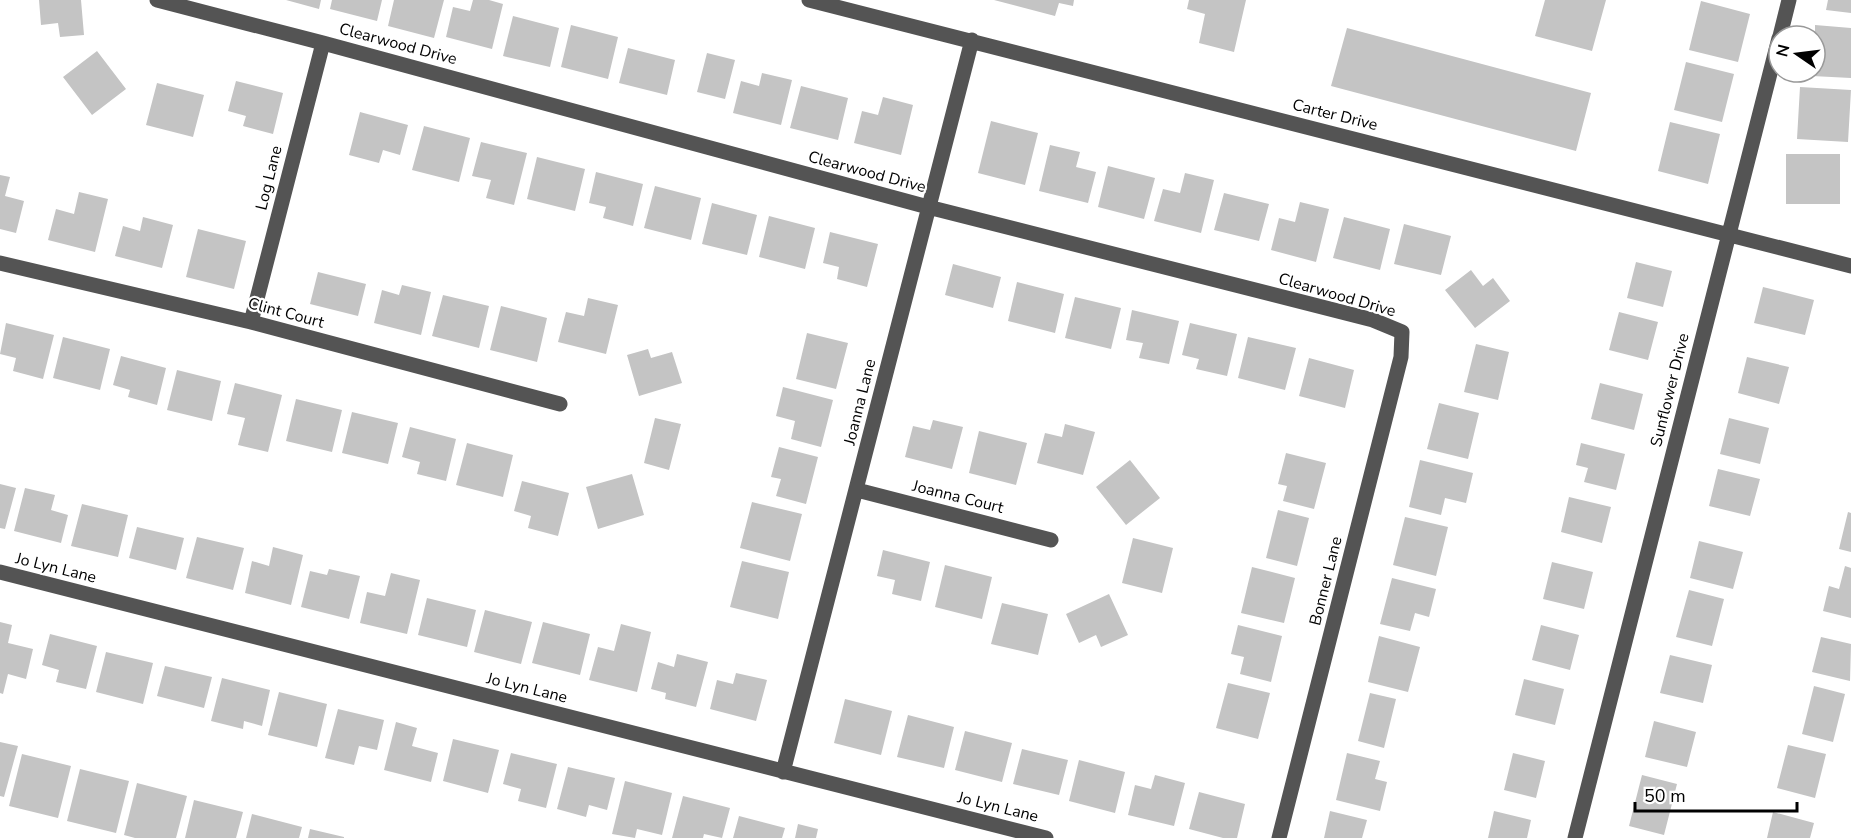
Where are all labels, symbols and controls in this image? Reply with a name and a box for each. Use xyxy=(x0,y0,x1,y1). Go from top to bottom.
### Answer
street label: Clearwood Drive xyxy=(337,18,459,70)
north arrow xyxy=(1767,24,1827,84)
text: N xyxy=(1771,42,1796,59)
street label: Carter Drive xyxy=(1290,94,1380,136)
street label: Log Lane xyxy=(250,143,288,213)
street label: Clearwood Drive xyxy=(806,146,928,198)
street label: Clearwood Drive xyxy=(1276,268,1398,322)
street label: Clint Court xyxy=(246,292,327,334)
street label: Sunflower Drive xyxy=(1645,331,1695,449)
street label: Joanna Lane xyxy=(838,357,881,448)
street label: Joanna Court xyxy=(909,475,1006,519)
street label: Bonner Lane xyxy=(1304,534,1348,628)
street label: Jo Lyn Lane xyxy=(12,547,99,589)
street label: Jo Lyn Lane xyxy=(483,667,570,709)
scale bar xyxy=(1635,775,1797,813)
text: 50 m xyxy=(1644,784,1686,808)
street label: Jo Lyn Lane xyxy=(954,786,1041,828)

